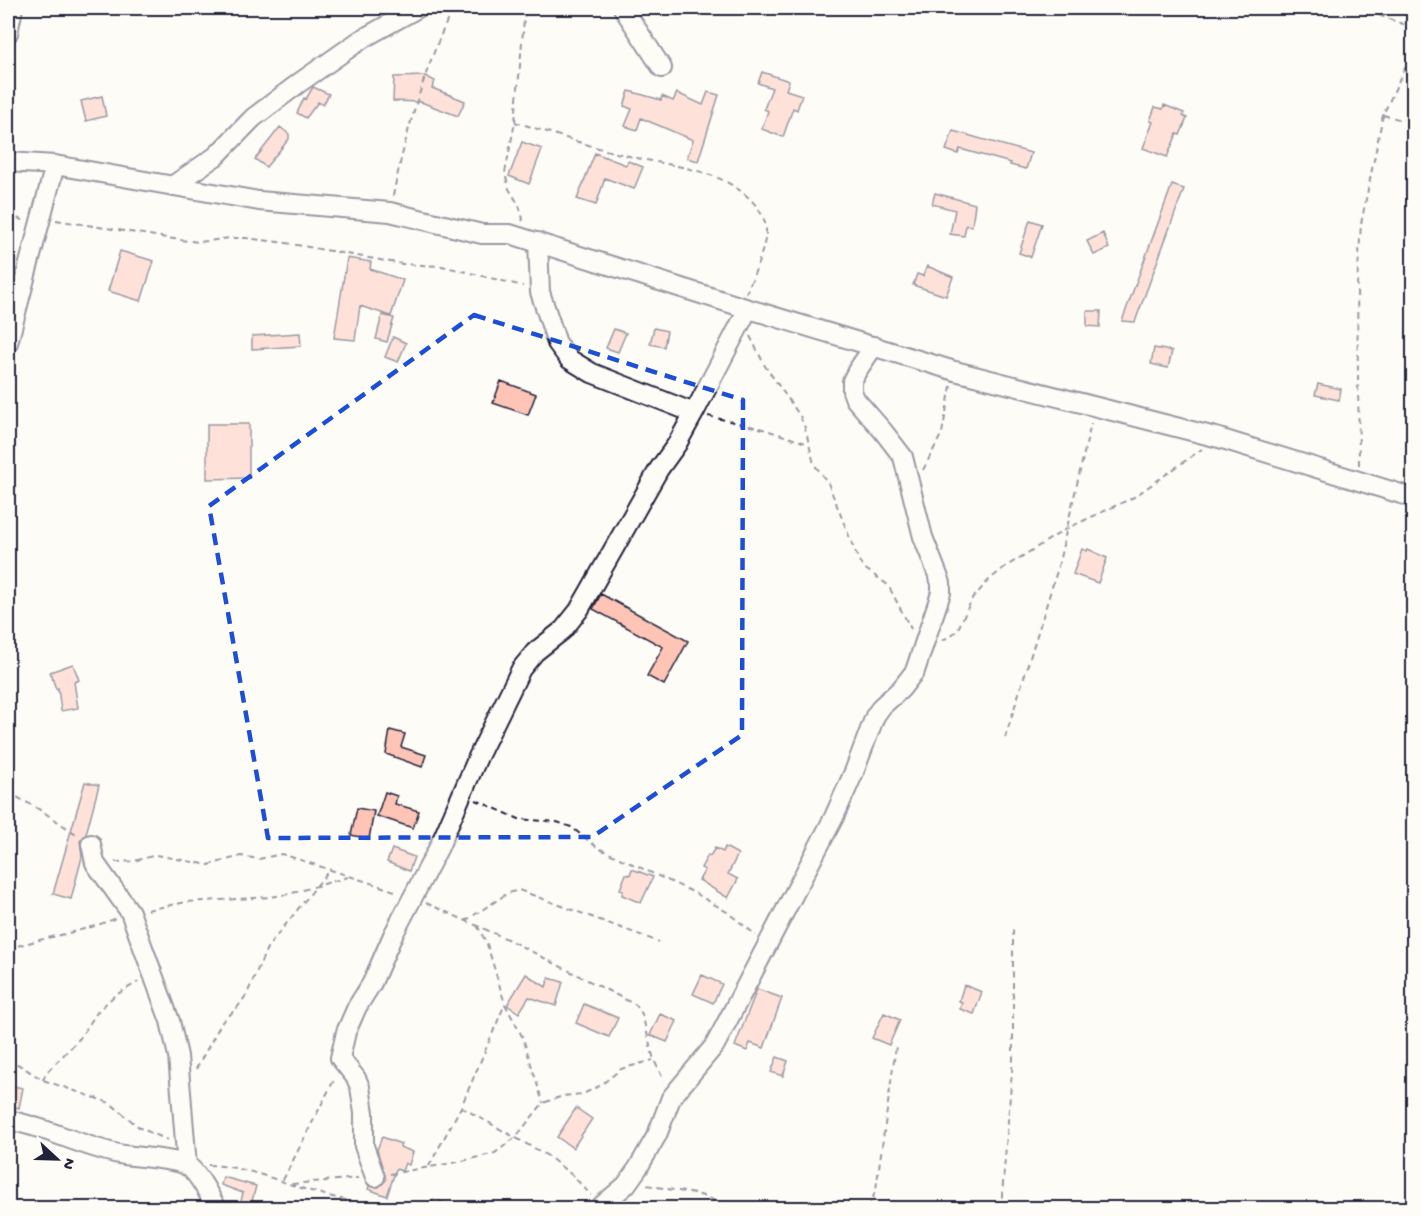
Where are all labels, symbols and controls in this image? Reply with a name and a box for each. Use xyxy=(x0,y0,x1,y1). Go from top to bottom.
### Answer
north arrow xyxy=(27,1129,87,1189)
text: N xyxy=(57,1155,78,1172)

